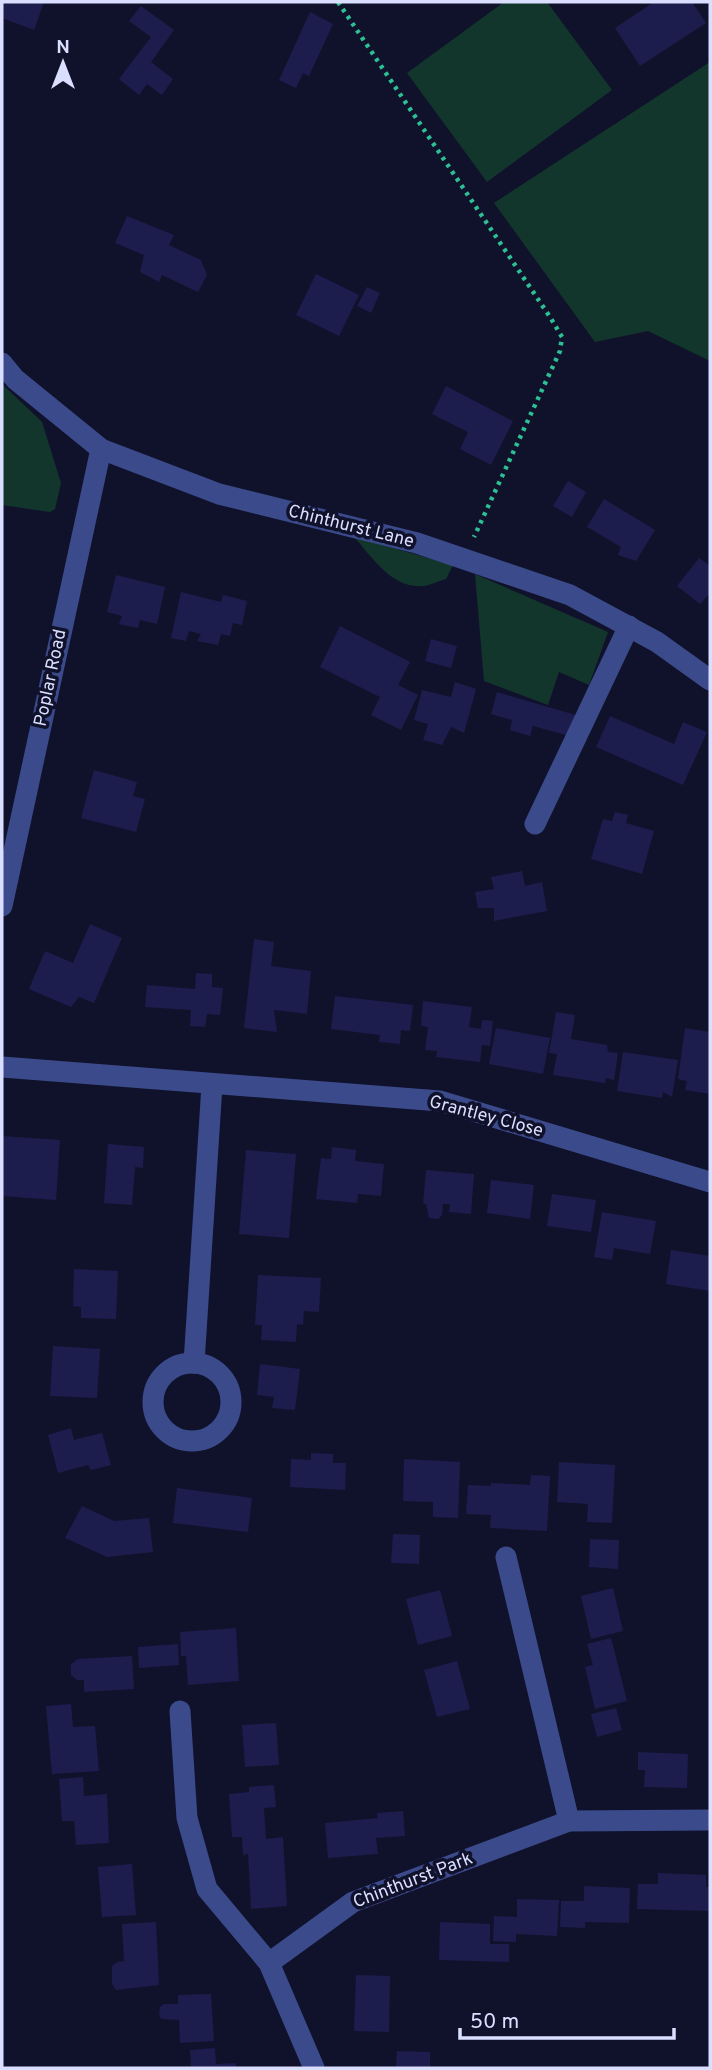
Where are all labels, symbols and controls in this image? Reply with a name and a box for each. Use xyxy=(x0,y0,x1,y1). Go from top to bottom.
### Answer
north arrow xyxy=(28,28,98,98)
text: N xyxy=(56,36,70,60)
street label: Chinthurst Lane xyxy=(286,500,416,554)
street label: Poplar Road xyxy=(29,627,73,729)
street label: Grantley Close xyxy=(427,1091,545,1143)
street label: Chinthurst Park xyxy=(350,1848,476,1914)
scale bar xyxy=(460,1996,674,2040)
text: 50 m xyxy=(470,2009,519,2036)

